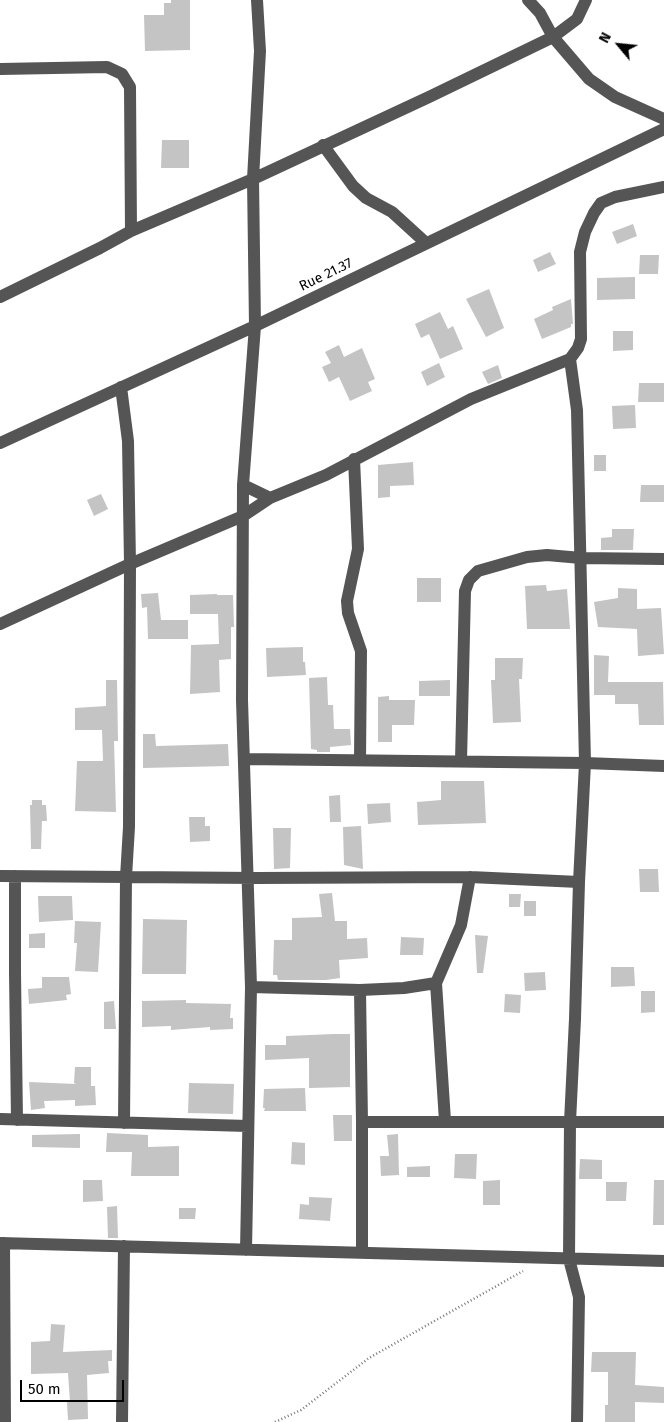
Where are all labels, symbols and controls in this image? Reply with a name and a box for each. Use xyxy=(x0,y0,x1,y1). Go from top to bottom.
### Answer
north arrow xyxy=(594,20,644,70)
text: N xyxy=(596,30,615,46)
street label: Rue 21.37 xyxy=(297,255,355,295)
scale bar xyxy=(22,1370,126,1402)
text: 50 m xyxy=(28,1380,61,1398)

